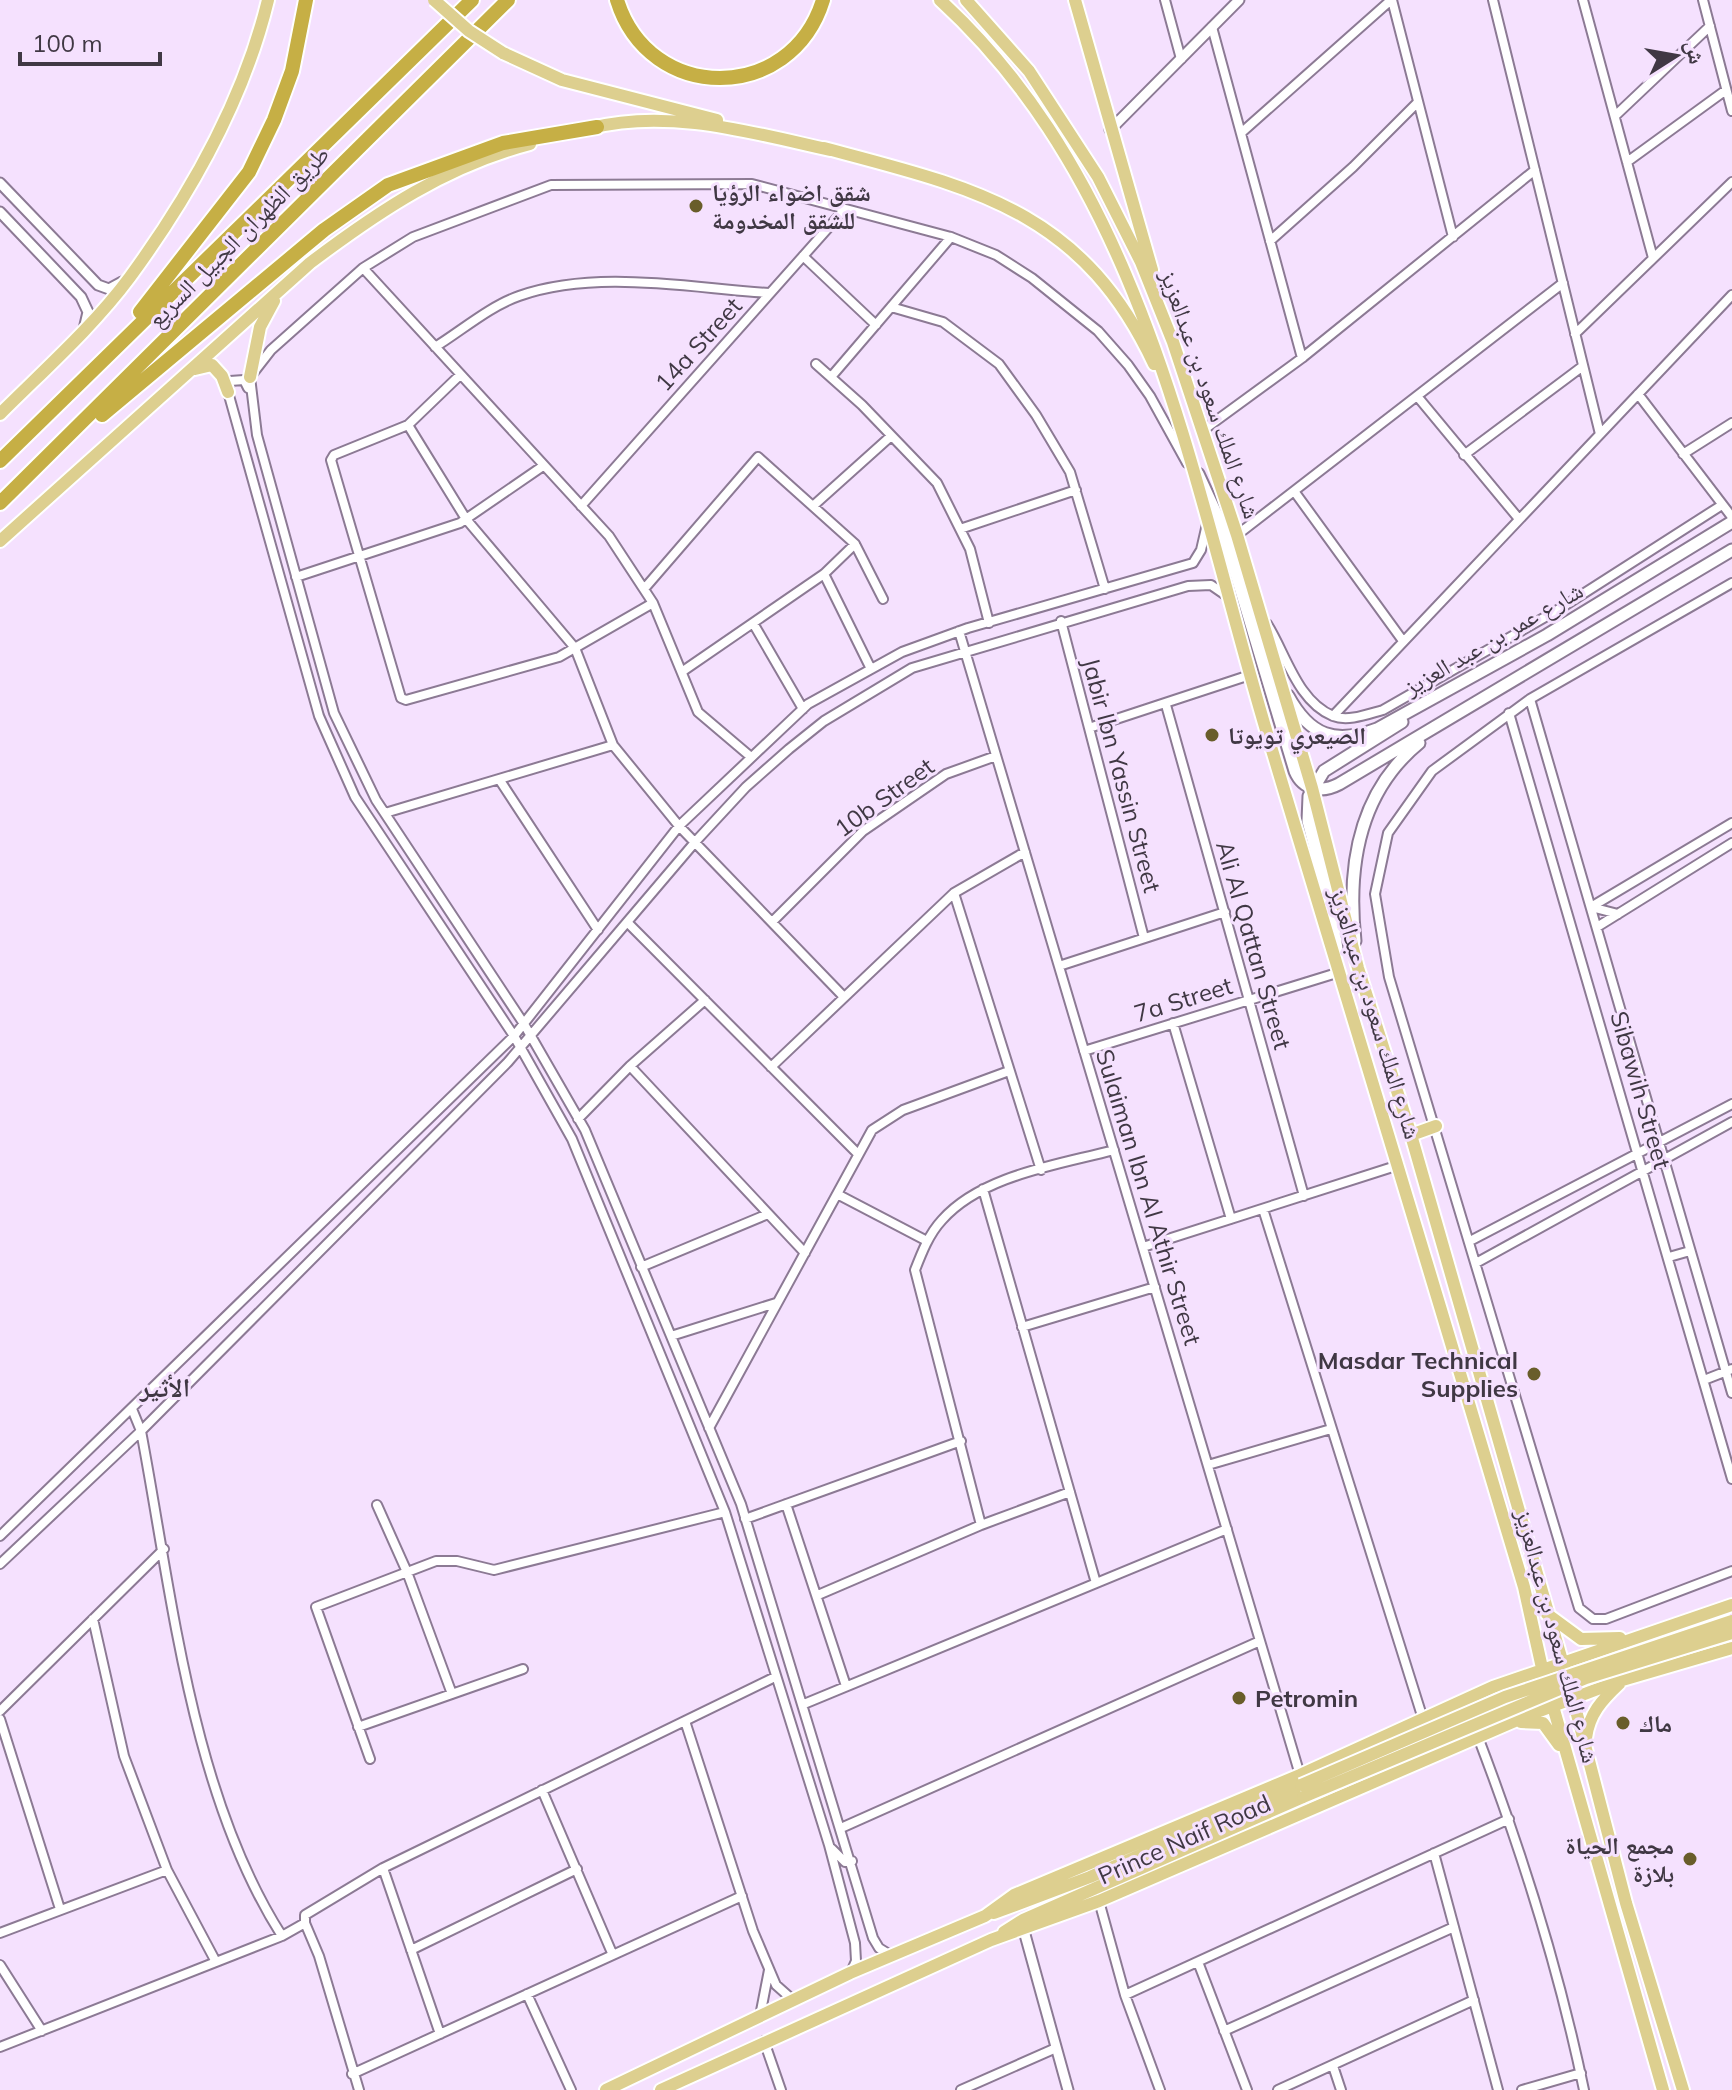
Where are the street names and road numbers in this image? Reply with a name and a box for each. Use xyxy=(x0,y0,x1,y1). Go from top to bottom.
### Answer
street label: طريق الظهران الجبيل السريع xyxy=(141,139,336,334)
street label: شارع الملك سعود بن عبدالعزيز xyxy=(1153,265,1268,523)
street label: 14a Street xyxy=(648,291,748,397)
street label: شارع عمر بن عبد العزيز xyxy=(1397,575,1588,703)
street label: Jabir Ibn Yassin Street xyxy=(1076,654,1168,896)
street label: 10b Street xyxy=(828,751,940,843)
street label: Ali Al Qattan Street xyxy=(1210,837,1298,1053)
street label: شارع الملك سعود بن عبدالعزيز xyxy=(1322,883,1429,1143)
street label: 7a Street xyxy=(1130,970,1236,1028)
street label: Sibawih Street xyxy=(1604,1008,1678,1172)
street label: Sulaiman Ibn Al Athir Street xyxy=(1090,1045,1208,1349)
street label: شارع الملك سعود بن عبدالعزيز xyxy=(1508,1505,1606,1766)
street label: Prince Naif Road xyxy=(1093,1787,1275,1891)

